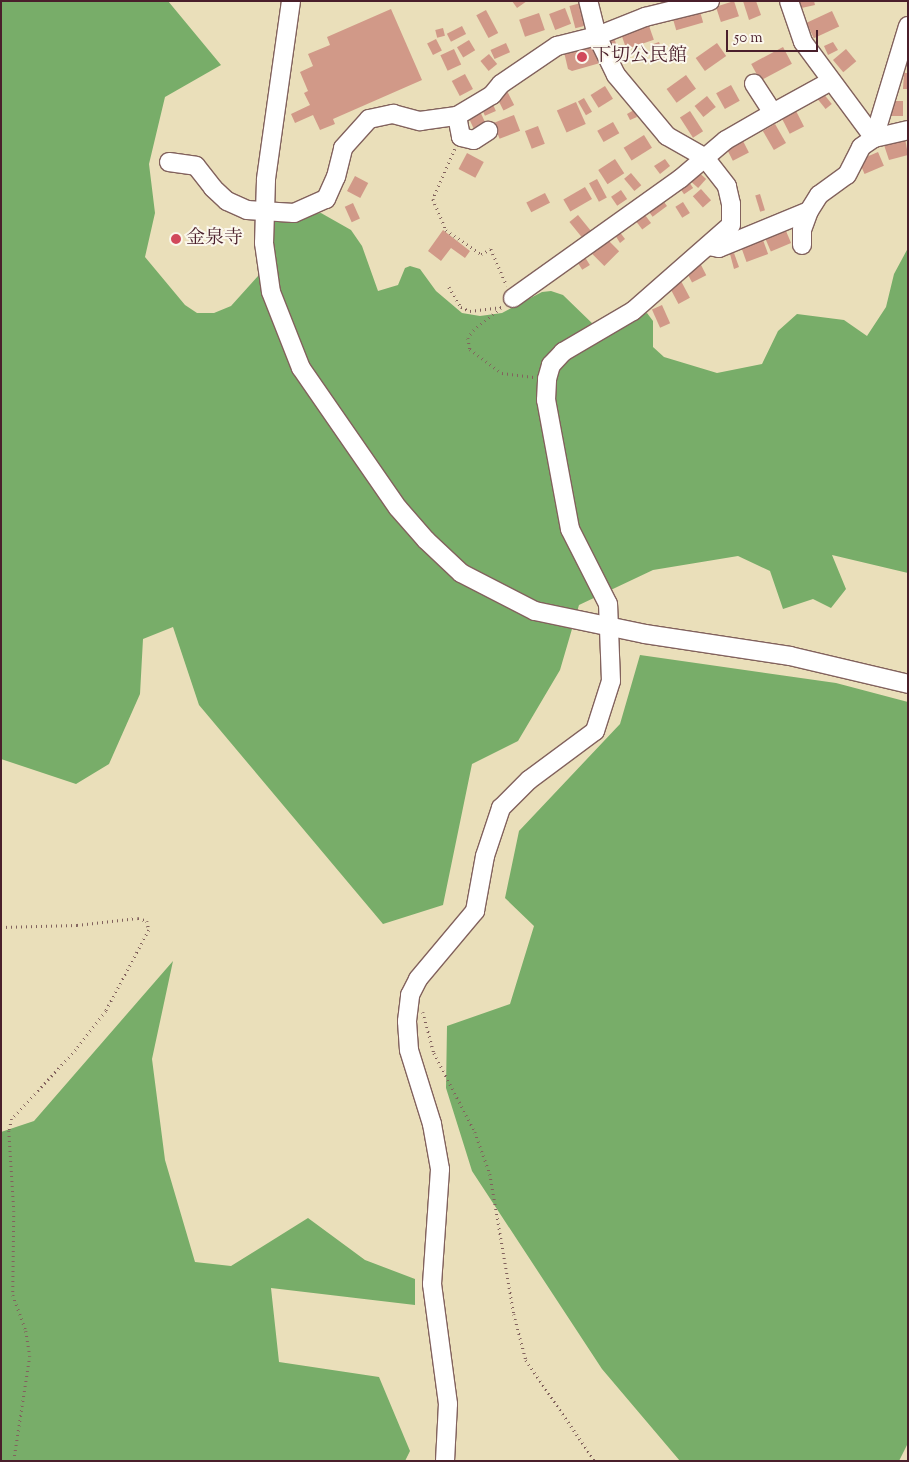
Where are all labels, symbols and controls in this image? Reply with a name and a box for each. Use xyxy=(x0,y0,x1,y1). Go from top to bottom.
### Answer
scale bar xyxy=(729,20,822,52)
text: 50 m xyxy=(734,28,763,49)
place label: 下切公民館 xyxy=(592,46,687,68)
marker: 下切公民館 xyxy=(576,51,588,63)
place label: 金泉寺 xyxy=(186,228,243,250)
marker: 金泉寺 xyxy=(170,233,182,245)

